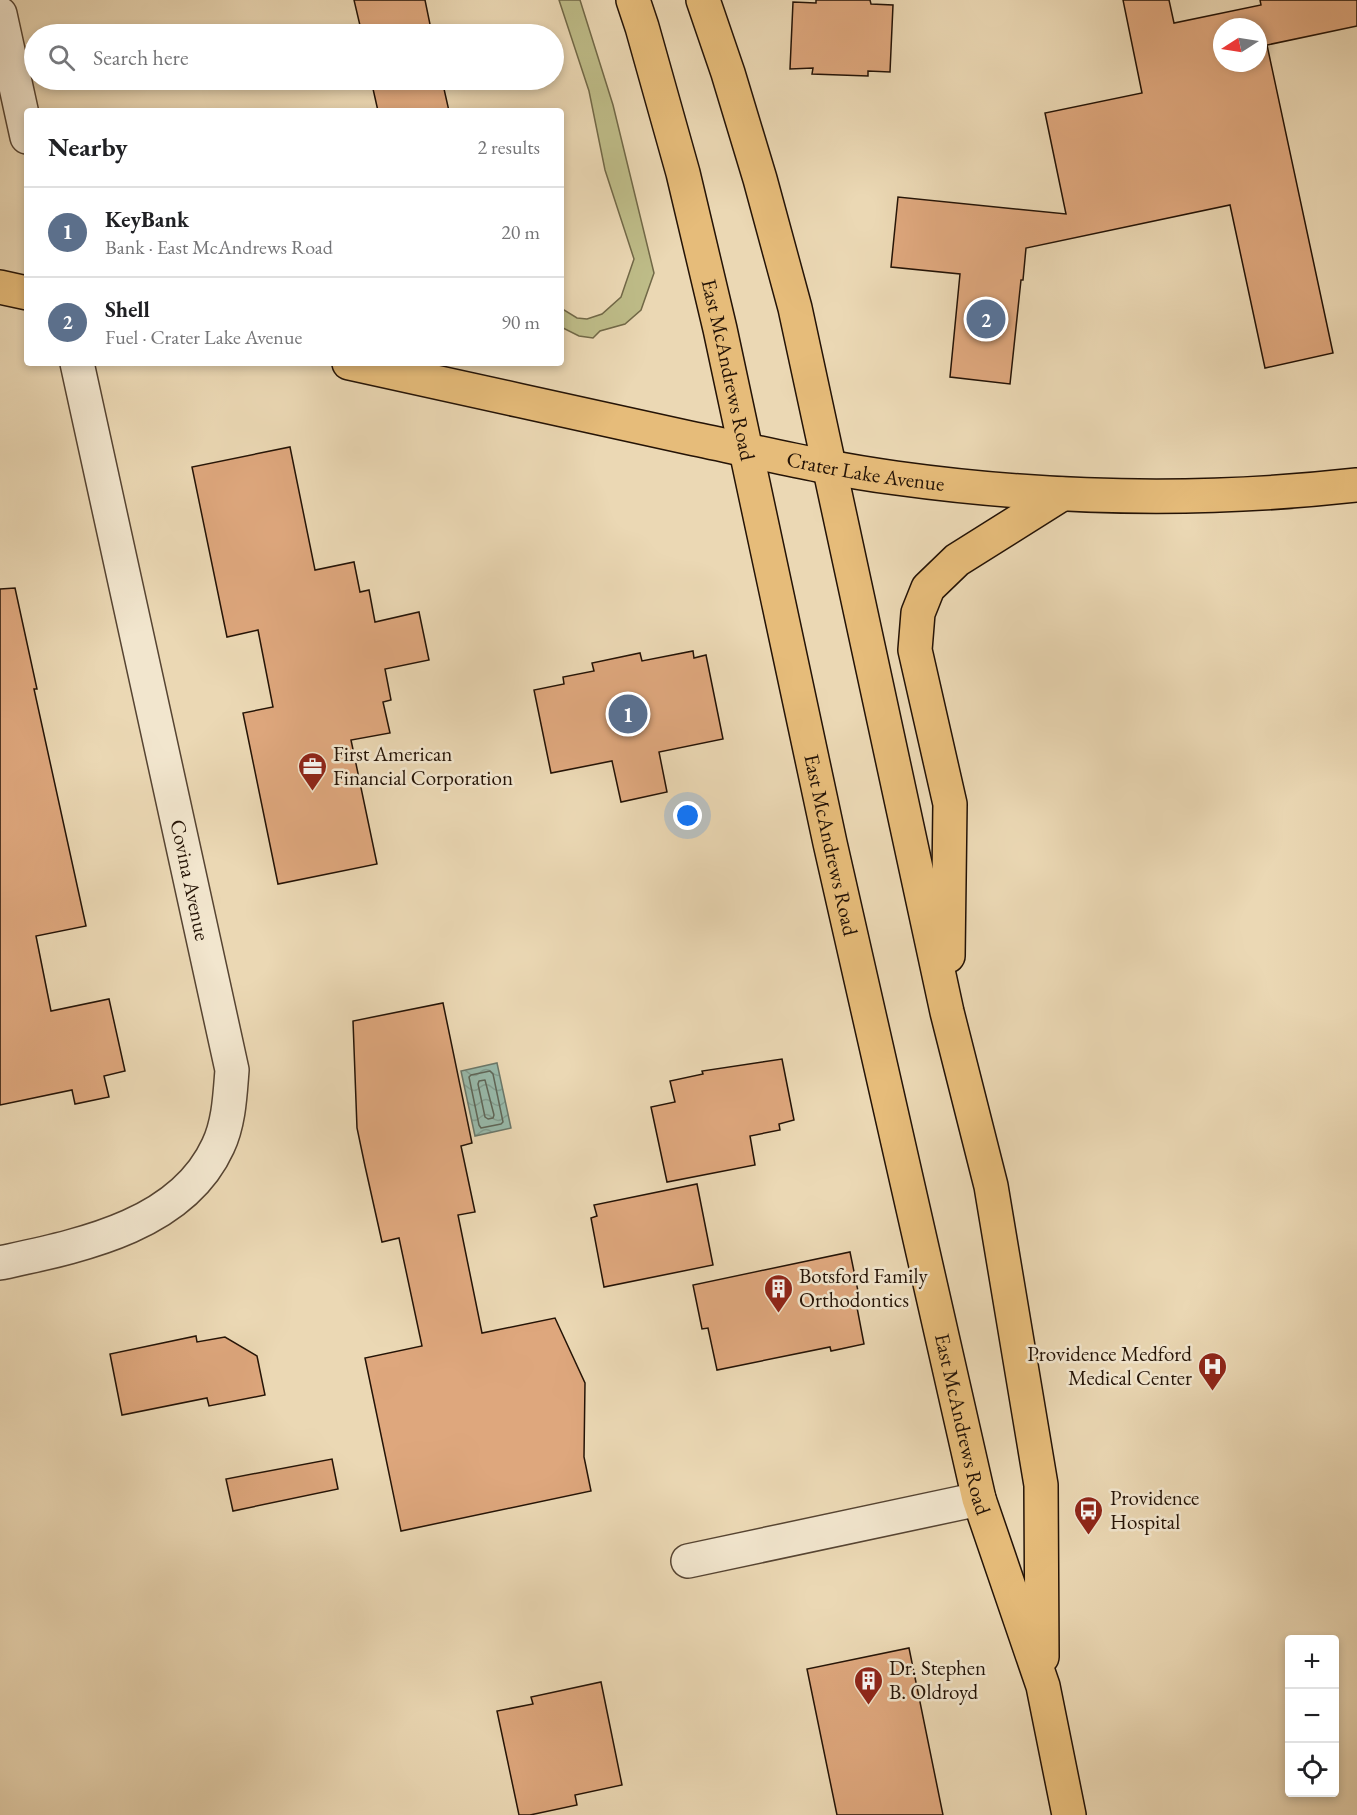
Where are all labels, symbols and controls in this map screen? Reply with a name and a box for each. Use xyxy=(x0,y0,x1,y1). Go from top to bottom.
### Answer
north arrow xyxy=(1213,18,1267,72)
search box xyxy=(24,24,564,90)
icon: search xyxy=(45,41,78,74)
text: Search here xyxy=(93,43,188,72)
text: Nearby xyxy=(48,130,128,164)
text: 2 results xyxy=(477,134,540,160)
text: KeyBank xyxy=(105,205,189,234)
text: 1 xyxy=(62,219,73,245)
text: 20 m xyxy=(501,219,540,245)
text: Bank · East McAndrews Road xyxy=(105,234,333,260)
street label: East McAndrews Road xyxy=(696,276,762,463)
text: Shell xyxy=(105,295,150,324)
pin: 2 xyxy=(966,296,1006,342)
text: 2 xyxy=(62,309,73,335)
text: 90 m xyxy=(501,309,540,335)
text: Fuel · Crater Lake Avenue xyxy=(105,324,302,350)
street label: Crater Lake Avenue xyxy=(784,445,946,497)
pin: 1 xyxy=(608,692,648,736)
place label: First American Financial Corporation xyxy=(333,740,513,791)
office icon: First American Financial Corporation xyxy=(296,750,328,792)
street label: East McAndrews Road xyxy=(798,751,865,938)
your location xyxy=(673,801,702,830)
street label: Covina Avenue xyxy=(164,817,217,943)
place label: Botsford Family Orthodontics xyxy=(799,1262,929,1313)
building icon: Botsford Family Orthodontics xyxy=(762,1272,794,1314)
street label: East McAndrews Road xyxy=(929,1331,997,1519)
place label: Providence Medford Medical Center xyxy=(1027,1340,1192,1391)
hospital icon: Providence Medford Medical Center xyxy=(1197,1350,1229,1392)
place label: Providence Hospital xyxy=(1110,1484,1199,1535)
bus stop icon: Providence Hospital xyxy=(1073,1494,1105,1536)
map controls xyxy=(1285,1635,1339,1797)
button: + xyxy=(1285,1635,1339,1689)
place label: Dr. Stephen B. Oldroyd xyxy=(889,1654,986,1705)
building icon: Dr. Stephen B. Oldroyd xyxy=(852,1664,884,1706)
button: − xyxy=(1285,1689,1339,1743)
button: locate xyxy=(1285,1743,1339,1797)

